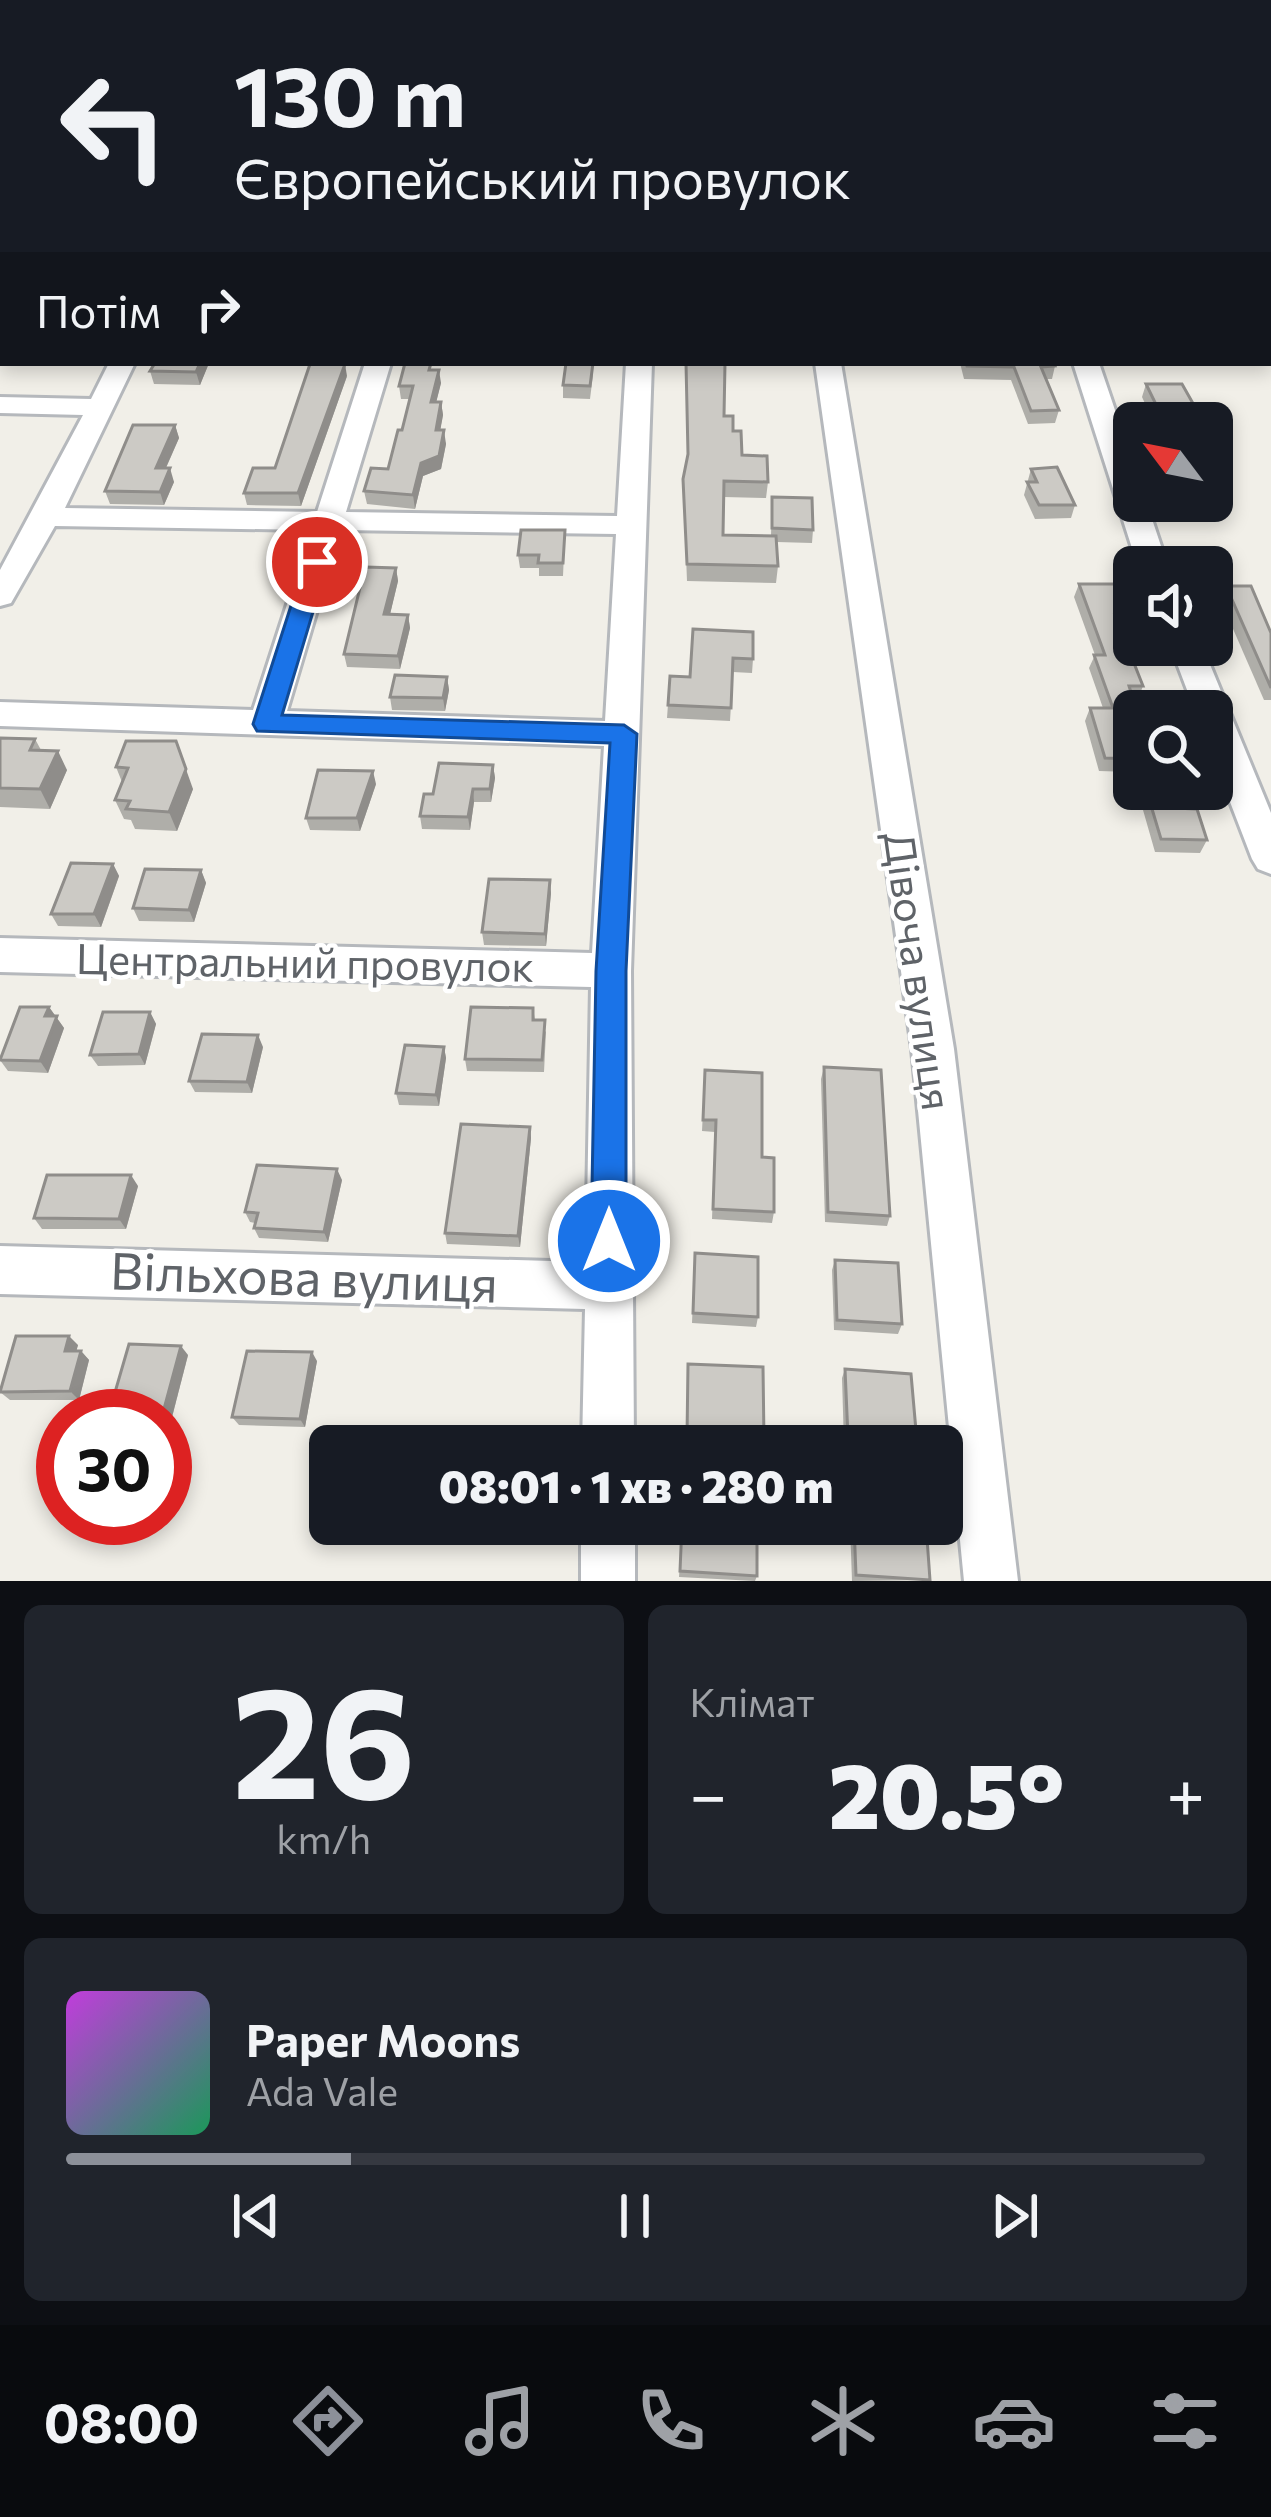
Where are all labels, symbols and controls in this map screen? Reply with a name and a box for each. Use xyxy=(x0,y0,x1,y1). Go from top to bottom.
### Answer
text: 130 m xyxy=(234,42,466,144)
icon: left xyxy=(36,48,192,204)
text: Європейський провулок xyxy=(234,144,851,210)
icon: right xyxy=(185,276,251,342)
text: Потім xyxy=(36,282,161,337)
north arrow xyxy=(1113,402,1233,522)
map controls xyxy=(1113,402,1233,810)
pin xyxy=(266,511,368,613)
icon: arrive xyxy=(284,529,350,595)
button: sound xyxy=(1113,546,1233,666)
button: search xyxy=(1113,690,1233,810)
street label: Дівоча вулиця xyxy=(875,828,965,1113)
street label: Центральний провулок xyxy=(76,931,535,991)
position arrow xyxy=(546,1178,672,1304)
street label: Вільхова вулиця xyxy=(109,1237,499,1314)
speed limit sign: 30 xyxy=(36,1389,192,1545)
text: 08:01 · 1 хв · 280 m xyxy=(439,1457,833,1512)
text: 26 xyxy=(232,1640,416,1831)
text: Клімат xyxy=(690,1677,815,1725)
text: 20.5° xyxy=(829,1737,1065,1848)
text: − xyxy=(690,1752,727,1833)
text: + xyxy=(1166,1752,1205,1833)
text: km/h xyxy=(276,1814,371,1862)
text: Paper Moons xyxy=(246,2011,520,2066)
text: Ada Vale xyxy=(246,2066,398,2114)
icon: previous xyxy=(223,2183,289,2249)
icon: pause xyxy=(602,2183,668,2249)
icon: next xyxy=(982,2183,1048,2249)
icon: directions xyxy=(286,2379,370,2463)
icon: music xyxy=(458,2379,542,2463)
icon: phone xyxy=(629,2379,713,2463)
icon: climate xyxy=(801,2379,885,2463)
icon: car xyxy=(972,2379,1056,2463)
icon: filters xyxy=(1143,2379,1227,2463)
text: 08:00 xyxy=(44,2388,199,2454)

